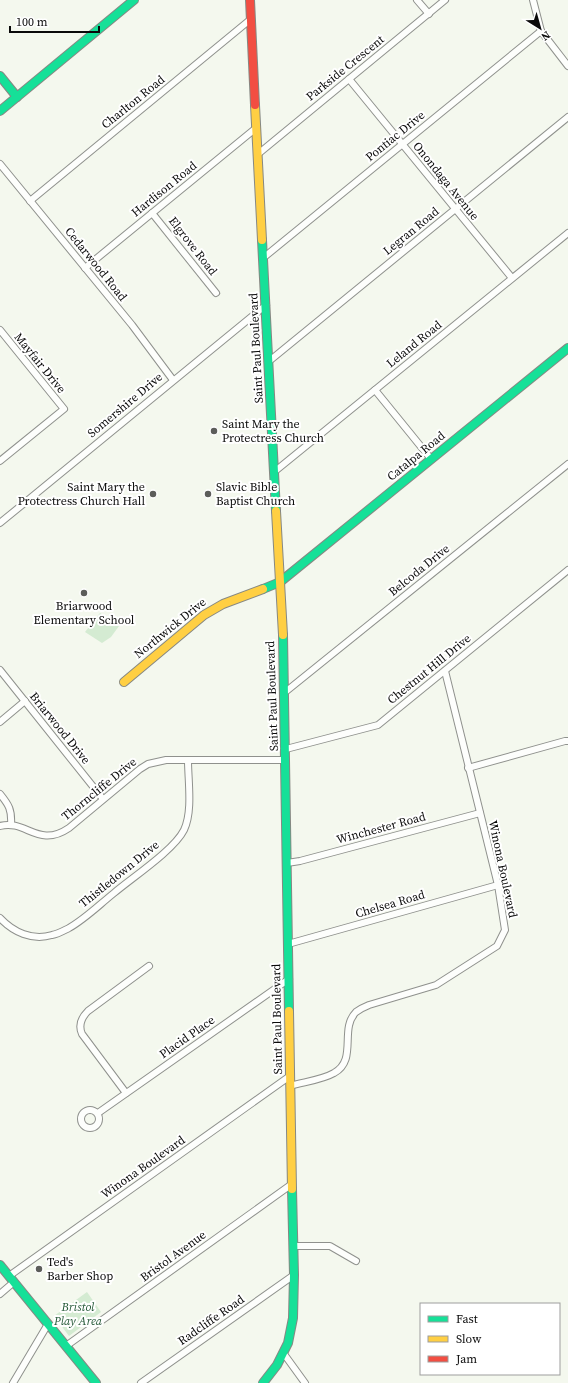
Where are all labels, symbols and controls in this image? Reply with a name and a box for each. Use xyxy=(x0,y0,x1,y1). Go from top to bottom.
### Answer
scale bar xyxy=(10,8,99,34)
north arrow xyxy=(520,8,560,48)
text: 100 m xyxy=(16,14,48,30)
text: N xyxy=(538,27,553,44)
street label: Parkside Crescent xyxy=(303,32,387,104)
street label: Charlton Road xyxy=(98,71,168,132)
street label: Pontiac Drive xyxy=(362,107,428,165)
street label: Onondaga Avenue xyxy=(409,138,483,224)
street label: Hardison Road xyxy=(128,158,200,220)
street label: Legran Road xyxy=(380,203,443,259)
street label: Elgrove Road xyxy=(165,213,221,279)
street label: Cedarwood Road xyxy=(61,224,131,304)
street label: Saint Paul Boulevard xyxy=(245,292,267,404)
street label: Leland Road xyxy=(383,317,445,371)
street label: Mayfair Drive xyxy=(11,329,69,397)
street label: Somershire Drive xyxy=(84,369,166,441)
place label: Saint Mary the Protectress Church xyxy=(222,416,324,446)
marker: Saint Mary the Protectress Church xyxy=(209,426,219,436)
street label: Catalpa Road xyxy=(384,428,448,484)
place label: Saint Mary the Protectress Church Hall xyxy=(18,479,145,509)
place label: Slavic Bible Baptist Church xyxy=(216,479,295,509)
marker: Saint Mary the Protectress Church Hall xyxy=(148,489,158,499)
marker: Slavic Bible Baptist Church xyxy=(203,489,213,499)
street label: Belcoda Drive xyxy=(385,540,453,600)
marker: Briarwood Elementary School xyxy=(79,588,89,598)
street label: Northwick Drive xyxy=(131,594,209,662)
place label: Briarwood Elementary School xyxy=(34,598,135,628)
street label: Chestnut Hill Drive xyxy=(384,630,474,708)
street label: Saint Paul Boulevard xyxy=(262,640,282,752)
street label: Briarwood Drive xyxy=(26,689,94,767)
street label: Thorncliffe Drive xyxy=(58,754,140,824)
street label: Winchester Road xyxy=(335,808,427,848)
street label: Winona Boulevard xyxy=(485,819,521,919)
street label: Thistledown Drive xyxy=(76,837,162,911)
street label: Chelsea Road xyxy=(353,886,427,922)
street label: Saint Paul Boulevard xyxy=(268,963,286,1074)
street label: Placid Place xyxy=(156,1012,218,1062)
street label: Winona Boulevard xyxy=(98,1132,188,1202)
street label: Bristol Avenue xyxy=(137,1227,209,1285)
place label: Ted's Barber Shop xyxy=(47,1254,113,1284)
marker: Ted's Barber Shop xyxy=(34,1264,44,1274)
street label: Radcliffe Road xyxy=(175,1291,247,1349)
park label: Bristol Play Area xyxy=(53,1299,103,1329)
legend xyxy=(420,1303,560,1375)
text: Fast xyxy=(456,1311,478,1327)
text: Slow xyxy=(456,1331,482,1347)
text: Jam xyxy=(455,1351,477,1367)

